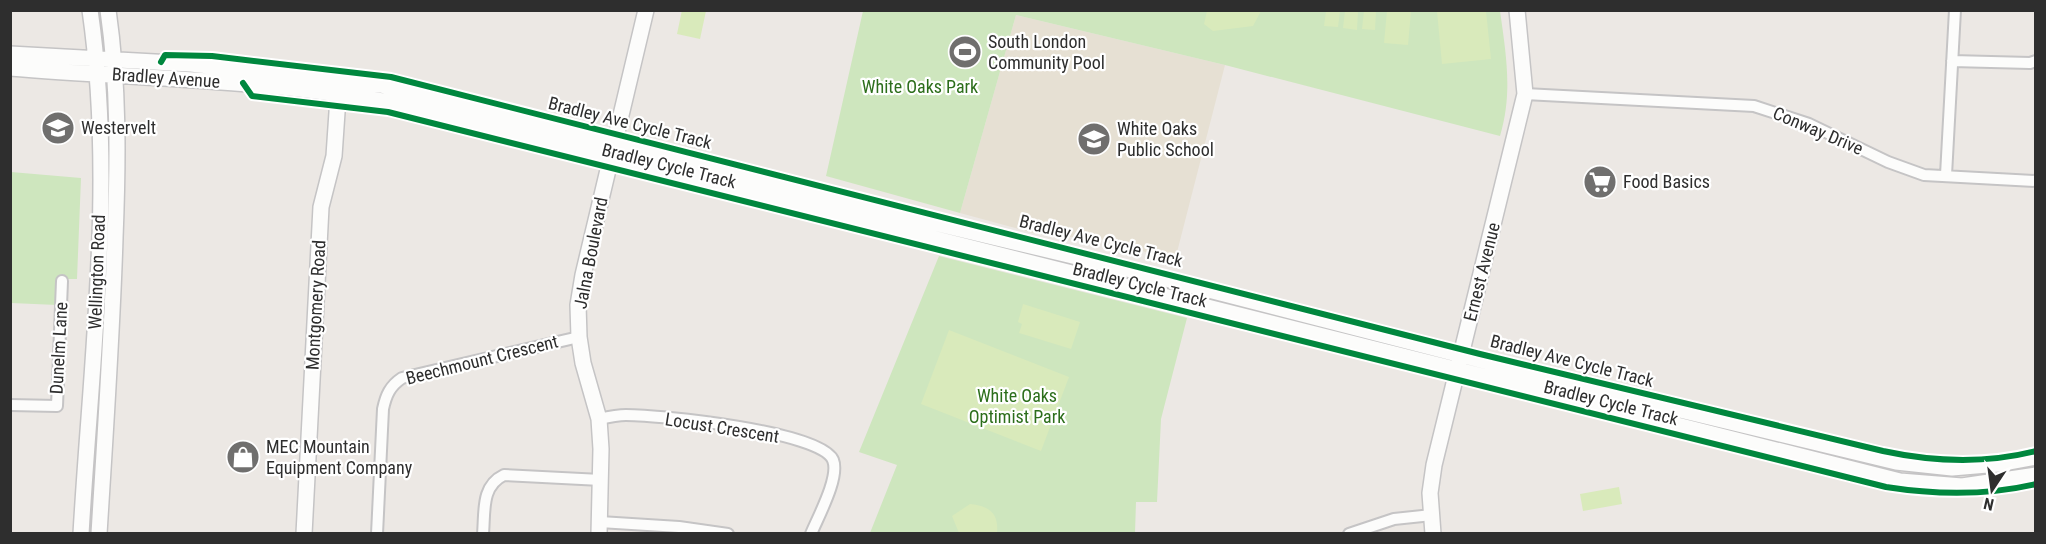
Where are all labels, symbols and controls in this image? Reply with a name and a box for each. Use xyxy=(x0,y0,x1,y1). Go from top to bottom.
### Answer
place label: South London Community Pool xyxy=(988,31,1105,73)
sports icon: South London Community Pool xyxy=(947,34,983,70)
street label: Bradley Avenue xyxy=(111,63,221,92)
park label: White Oaks Park xyxy=(862,76,978,97)
street label: Bradley Ave Cycle Track xyxy=(546,92,714,153)
street label: Conway Drive xyxy=(1770,102,1866,159)
school or university icon: Westervelt xyxy=(40,110,76,146)
place label: Westervelt xyxy=(81,117,156,138)
place label: White Oaks Public School xyxy=(1117,118,1214,160)
school or university icon: White Oaks Public School xyxy=(1076,121,1112,157)
street label: Bradley Cycle Track xyxy=(600,139,738,192)
supermarket icon: Food Basics xyxy=(1582,164,1618,200)
place label: Food Basics xyxy=(1623,171,1710,192)
street label: Jalna Boulevard xyxy=(569,195,612,311)
street label: Bradley Ave Cycle Track xyxy=(1017,210,1185,271)
street label: Wellington Road xyxy=(84,214,109,330)
street label: Ernest Avenue xyxy=(1459,220,1504,323)
street label: Montgomery Road xyxy=(302,240,329,370)
street label: Bradley Cycle Track xyxy=(1071,258,1209,311)
street label: Dunelm Lane xyxy=(46,301,71,395)
street label: Beechmount Crescent xyxy=(404,330,560,389)
street label: Bradley Ave Cycle Track xyxy=(1488,330,1656,391)
street label: Bradley Cycle Track xyxy=(1542,376,1680,429)
park label: White Oaks Optimist Park xyxy=(969,385,1065,427)
street label: Locust Crescent xyxy=(664,408,781,447)
place label: MEC Mountain Equipment Company xyxy=(266,436,413,478)
shop icon: MEC Mountain Equipment Company xyxy=(225,439,261,475)
north arrow xyxy=(1962,460,2022,520)
text: N xyxy=(1982,494,1996,514)

